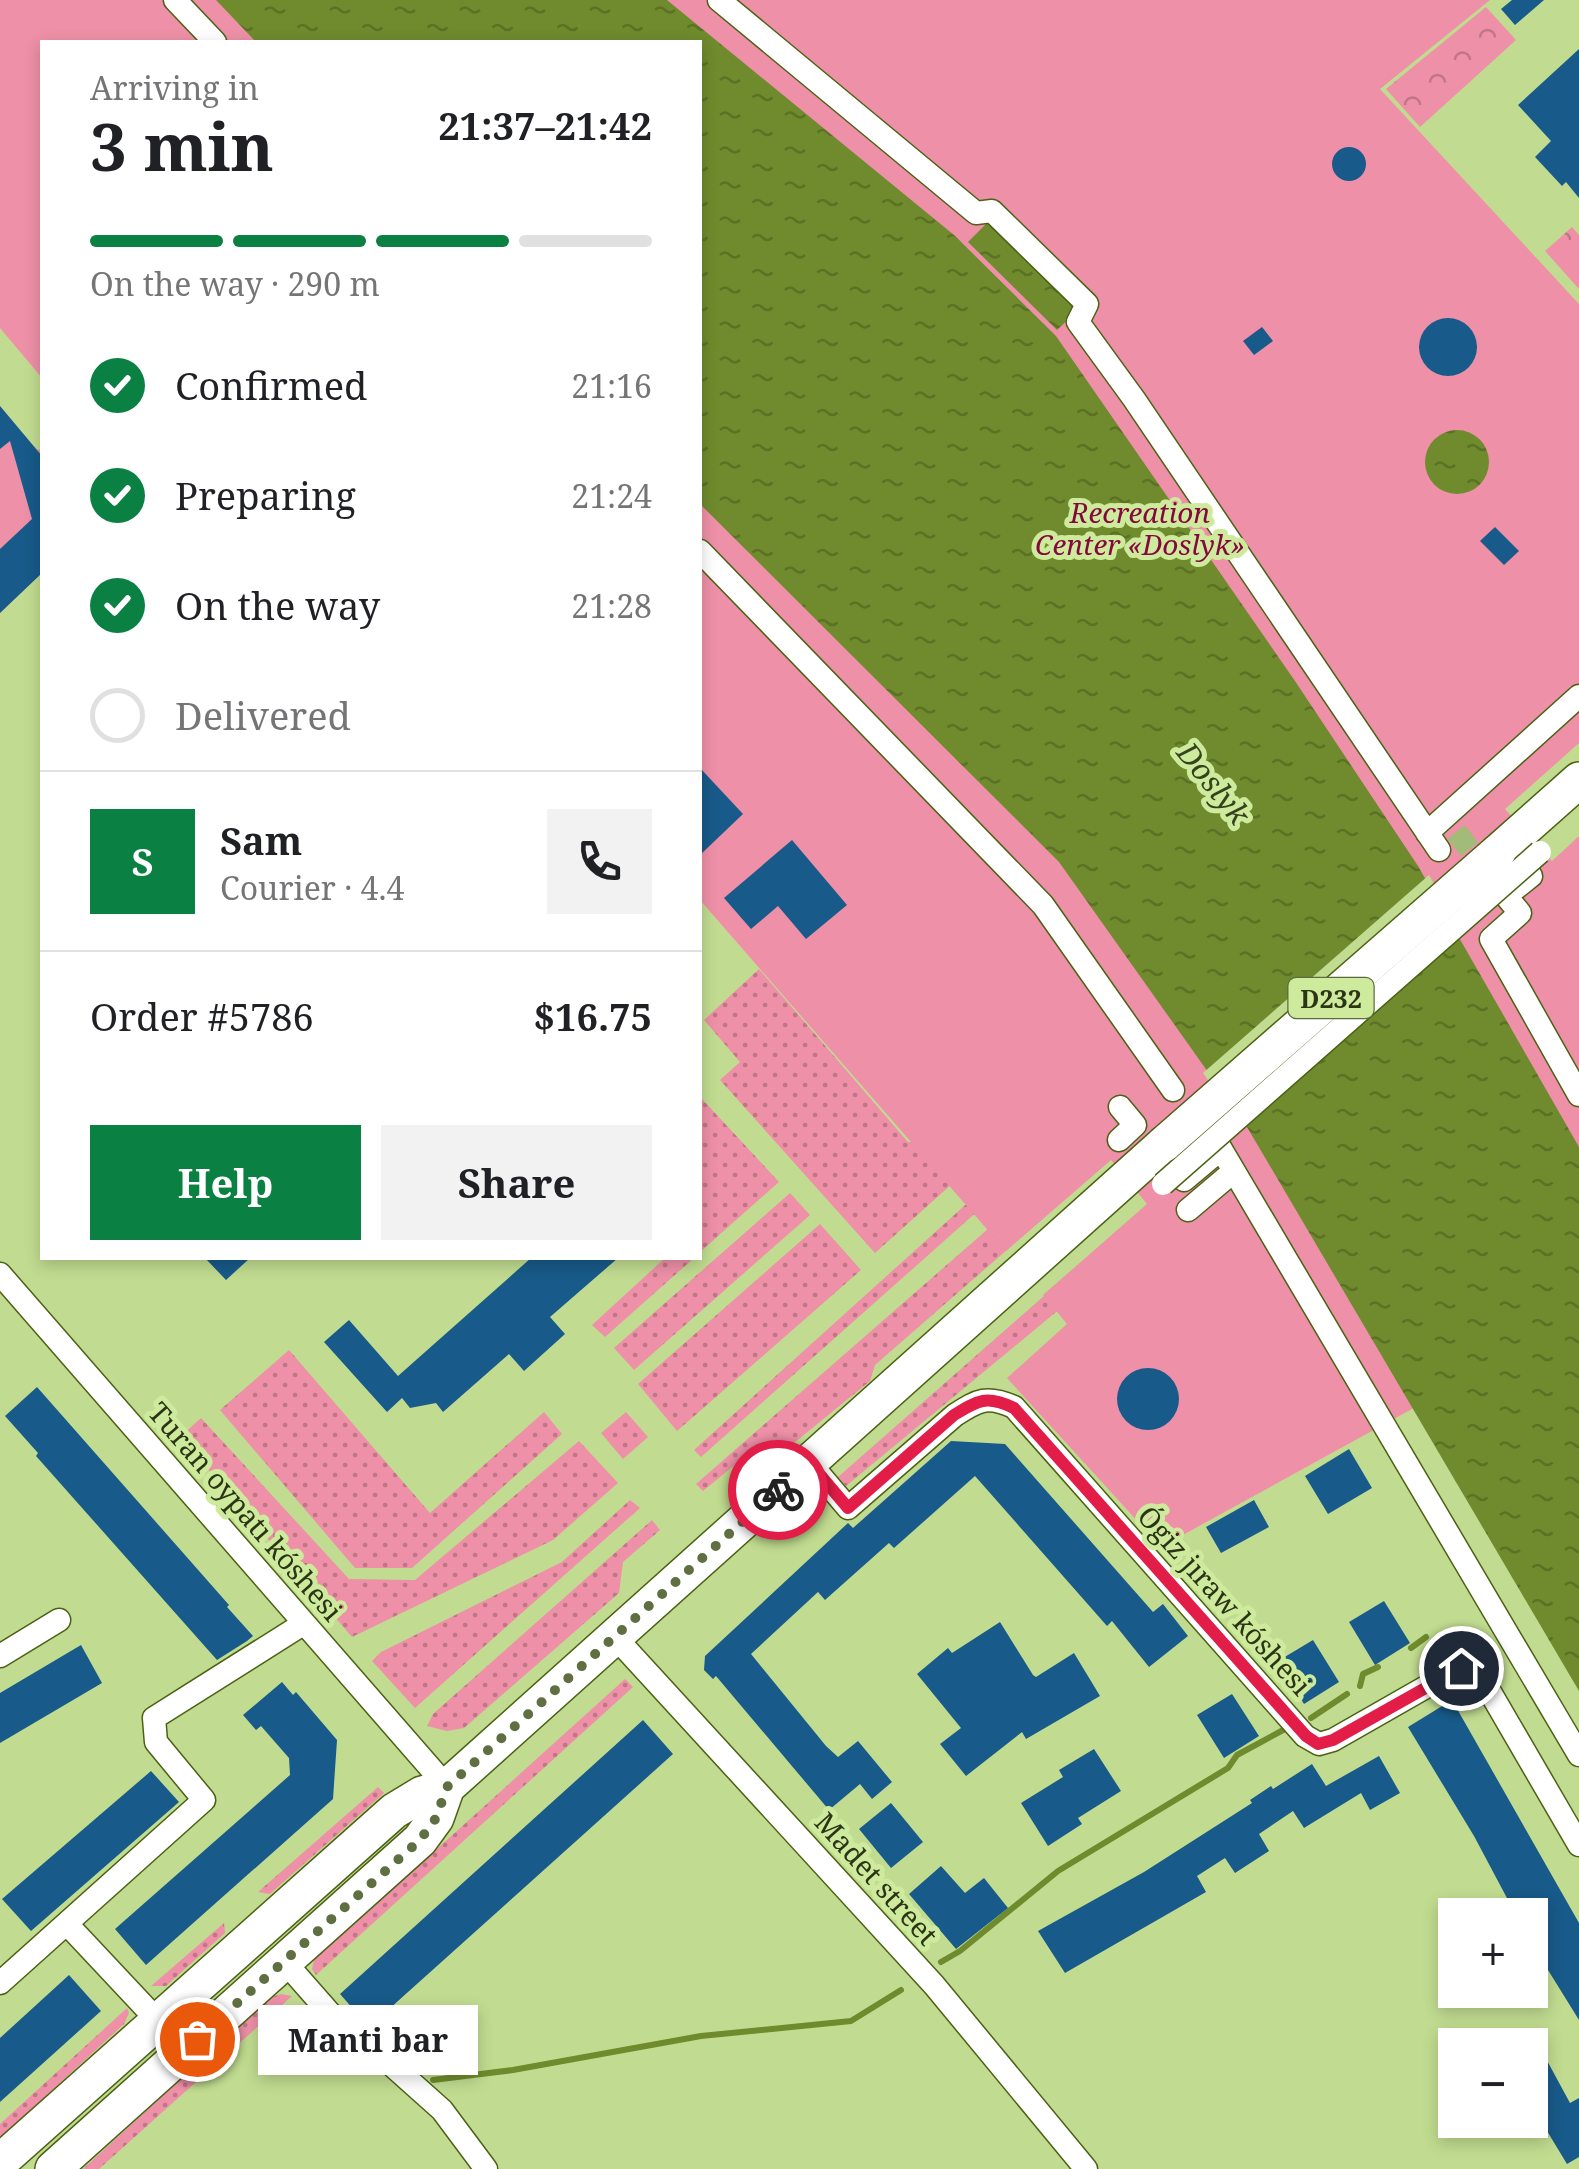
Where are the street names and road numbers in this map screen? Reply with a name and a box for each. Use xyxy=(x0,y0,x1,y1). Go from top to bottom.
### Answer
road number: D232 xyxy=(1288,978,1374,1018)
street label: Turan oypatı kóshesi xyxy=(140,1394,352,1628)
street label: Ógiz jıraw kóshesi xyxy=(1130,1497,1320,1703)
street label: Madet street xyxy=(807,1803,947,1953)

